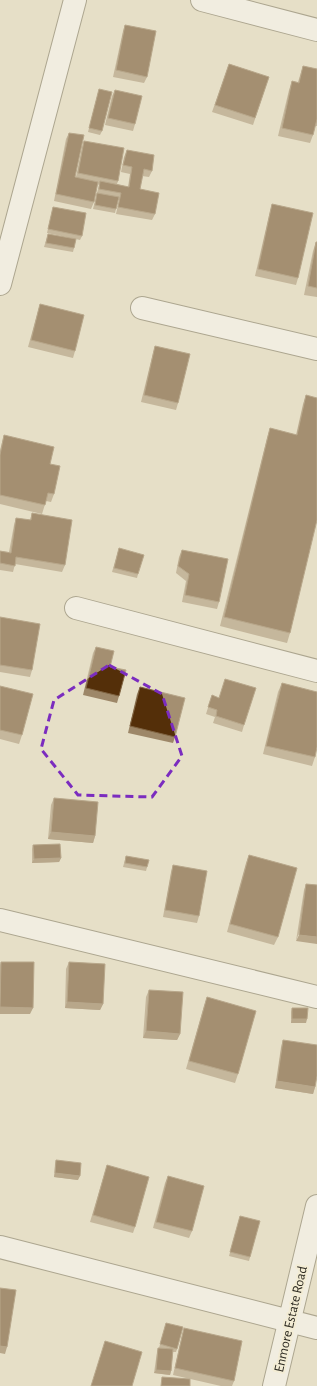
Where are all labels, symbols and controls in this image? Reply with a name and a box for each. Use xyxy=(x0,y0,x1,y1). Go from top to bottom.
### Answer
street label: Enmore Estate Road xyxy=(272,1265,310,1374)

